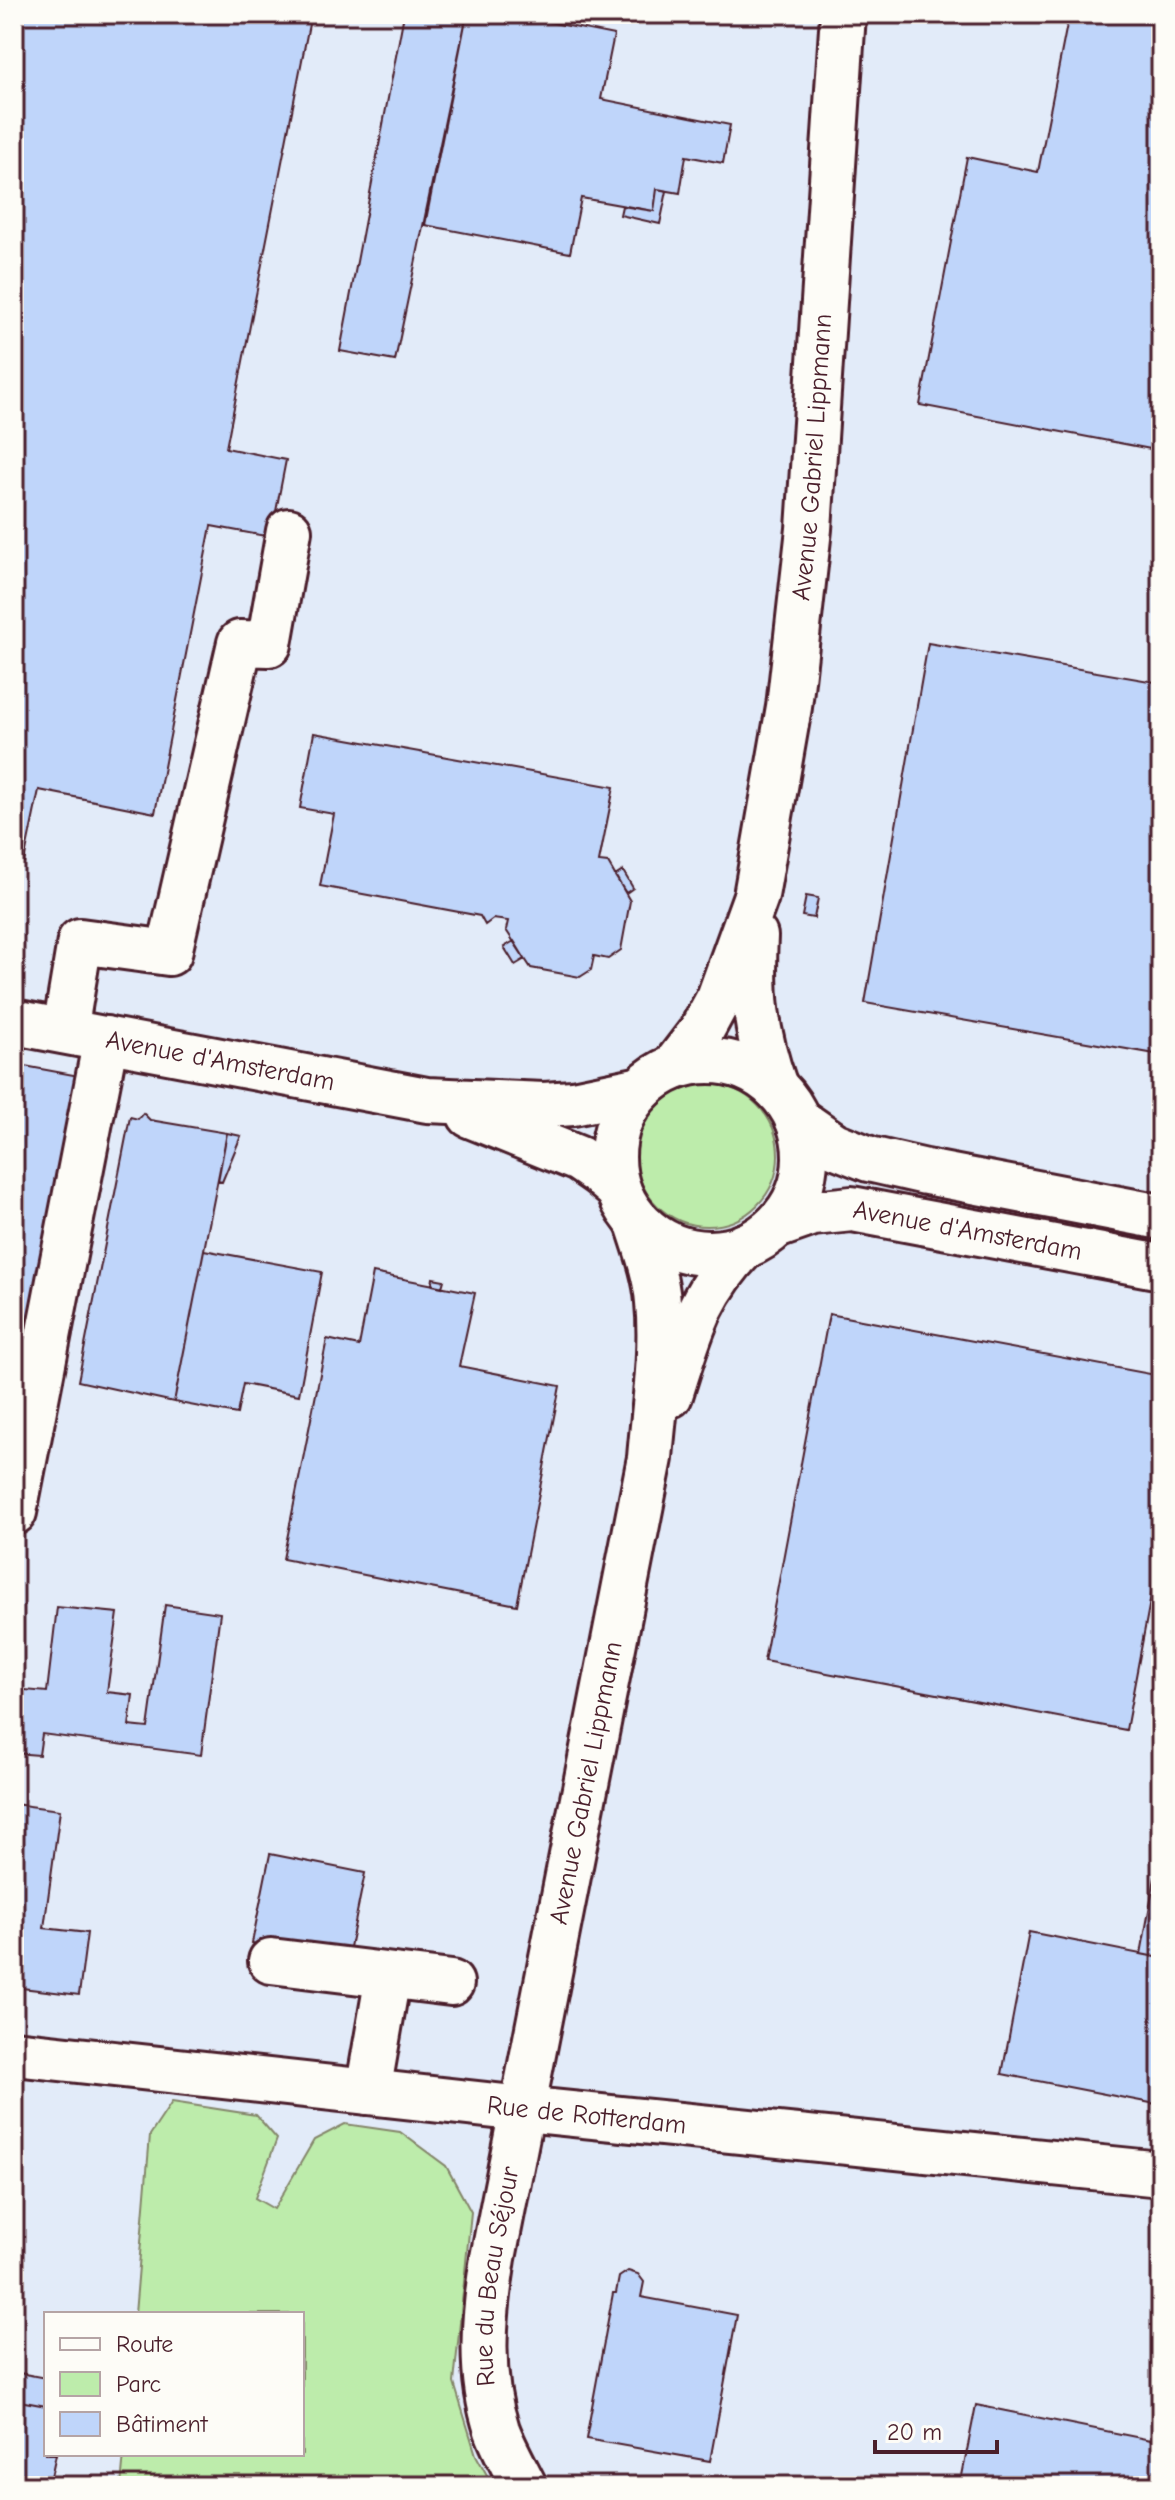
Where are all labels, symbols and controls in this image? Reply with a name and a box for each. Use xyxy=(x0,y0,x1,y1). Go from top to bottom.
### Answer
street label: Avenue Gabriel Lippmann xyxy=(786,313,838,602)
street label: Avenue d'Amsterdam xyxy=(103,1025,337,1097)
street label: Avenue d'Amsterdam xyxy=(851,1195,1084,1267)
street label: Avenue Gabriel Lippmann xyxy=(544,1639,629,1927)
street label: Rue de Rotterdam xyxy=(485,2090,688,2141)
street label: Rue du Beau Séjour xyxy=(469,2163,526,2388)
legend xyxy=(44,2312,304,2456)
text: Route xyxy=(116,2330,173,2358)
text: Parc xyxy=(116,2370,161,2398)
scale bar xyxy=(875,2404,997,2454)
text: Bâtiment xyxy=(116,2410,209,2438)
text: 20 m xyxy=(887,2418,942,2446)

